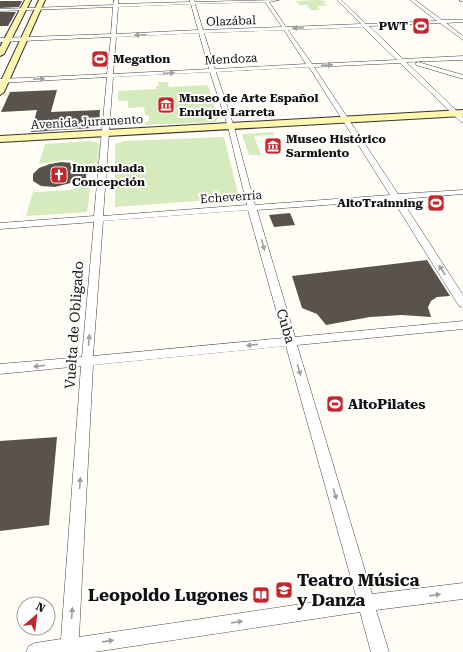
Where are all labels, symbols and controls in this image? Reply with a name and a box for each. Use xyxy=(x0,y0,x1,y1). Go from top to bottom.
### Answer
street label: Olazábal xyxy=(206,13,256,29)
sports icon: PWT xyxy=(411,16,431,36)
place label: PWT xyxy=(379,19,408,33)
one-way arrow xyxy=(291,25,304,31)
one-way arrow xyxy=(133,32,146,38)
sports icon: Megatlon xyxy=(90,49,110,69)
street label: Mendoza xyxy=(204,51,258,67)
place label: Megatlon xyxy=(113,52,170,66)
one-way arrow xyxy=(321,62,333,69)
one-way arrow xyxy=(163,70,176,76)
one-way arrow xyxy=(33,76,45,83)
place label: Museo de Arte Español Enrique Larreta xyxy=(179,91,319,119)
museum icon: Museo de Arte Español Enrique Larreta xyxy=(156,95,176,115)
street label: Avenida Juramento xyxy=(30,112,144,132)
place label: Museo Histórico Sarmiento xyxy=(286,132,386,160)
museum icon: Museo Histórico Sarmiento xyxy=(263,136,283,156)
place label: Inmaculada Concepción xyxy=(72,161,145,189)
church icon: Inmaculada Concepción xyxy=(49,165,69,185)
street label: Echeverría xyxy=(199,188,263,206)
sports icon: AltoTrainning xyxy=(426,193,446,213)
place label: AltoTrainning xyxy=(337,196,424,210)
one-way arrow xyxy=(260,239,266,251)
street label: Vuelta de Obligado xyxy=(62,260,86,390)
one-way arrow xyxy=(438,265,446,275)
street label: Cuba xyxy=(273,307,299,346)
one-way arrow xyxy=(85,334,92,346)
one-way arrow xyxy=(245,341,258,348)
one-way arrow xyxy=(33,362,45,369)
one-way arrow xyxy=(296,364,302,376)
sports icon: AltoPilates xyxy=(325,394,345,414)
place label: AltoPilates xyxy=(348,396,426,412)
one-way arrow xyxy=(76,477,83,489)
one-way arrow xyxy=(332,489,338,501)
place label: Teatro Música y Danza xyxy=(297,570,420,610)
school or university icon: Teatro Música y Danza xyxy=(274,580,294,600)
place label: Leopoldo Lugones xyxy=(88,585,248,605)
library icon: Leopoldo Lugones xyxy=(251,585,271,605)
one-way arrow xyxy=(429,592,441,598)
north arrow xyxy=(16,596,56,636)
text: N xyxy=(34,600,48,616)
one-way arrow xyxy=(68,607,75,619)
one-way arrow xyxy=(231,619,243,625)
one-way arrow xyxy=(102,638,114,644)

